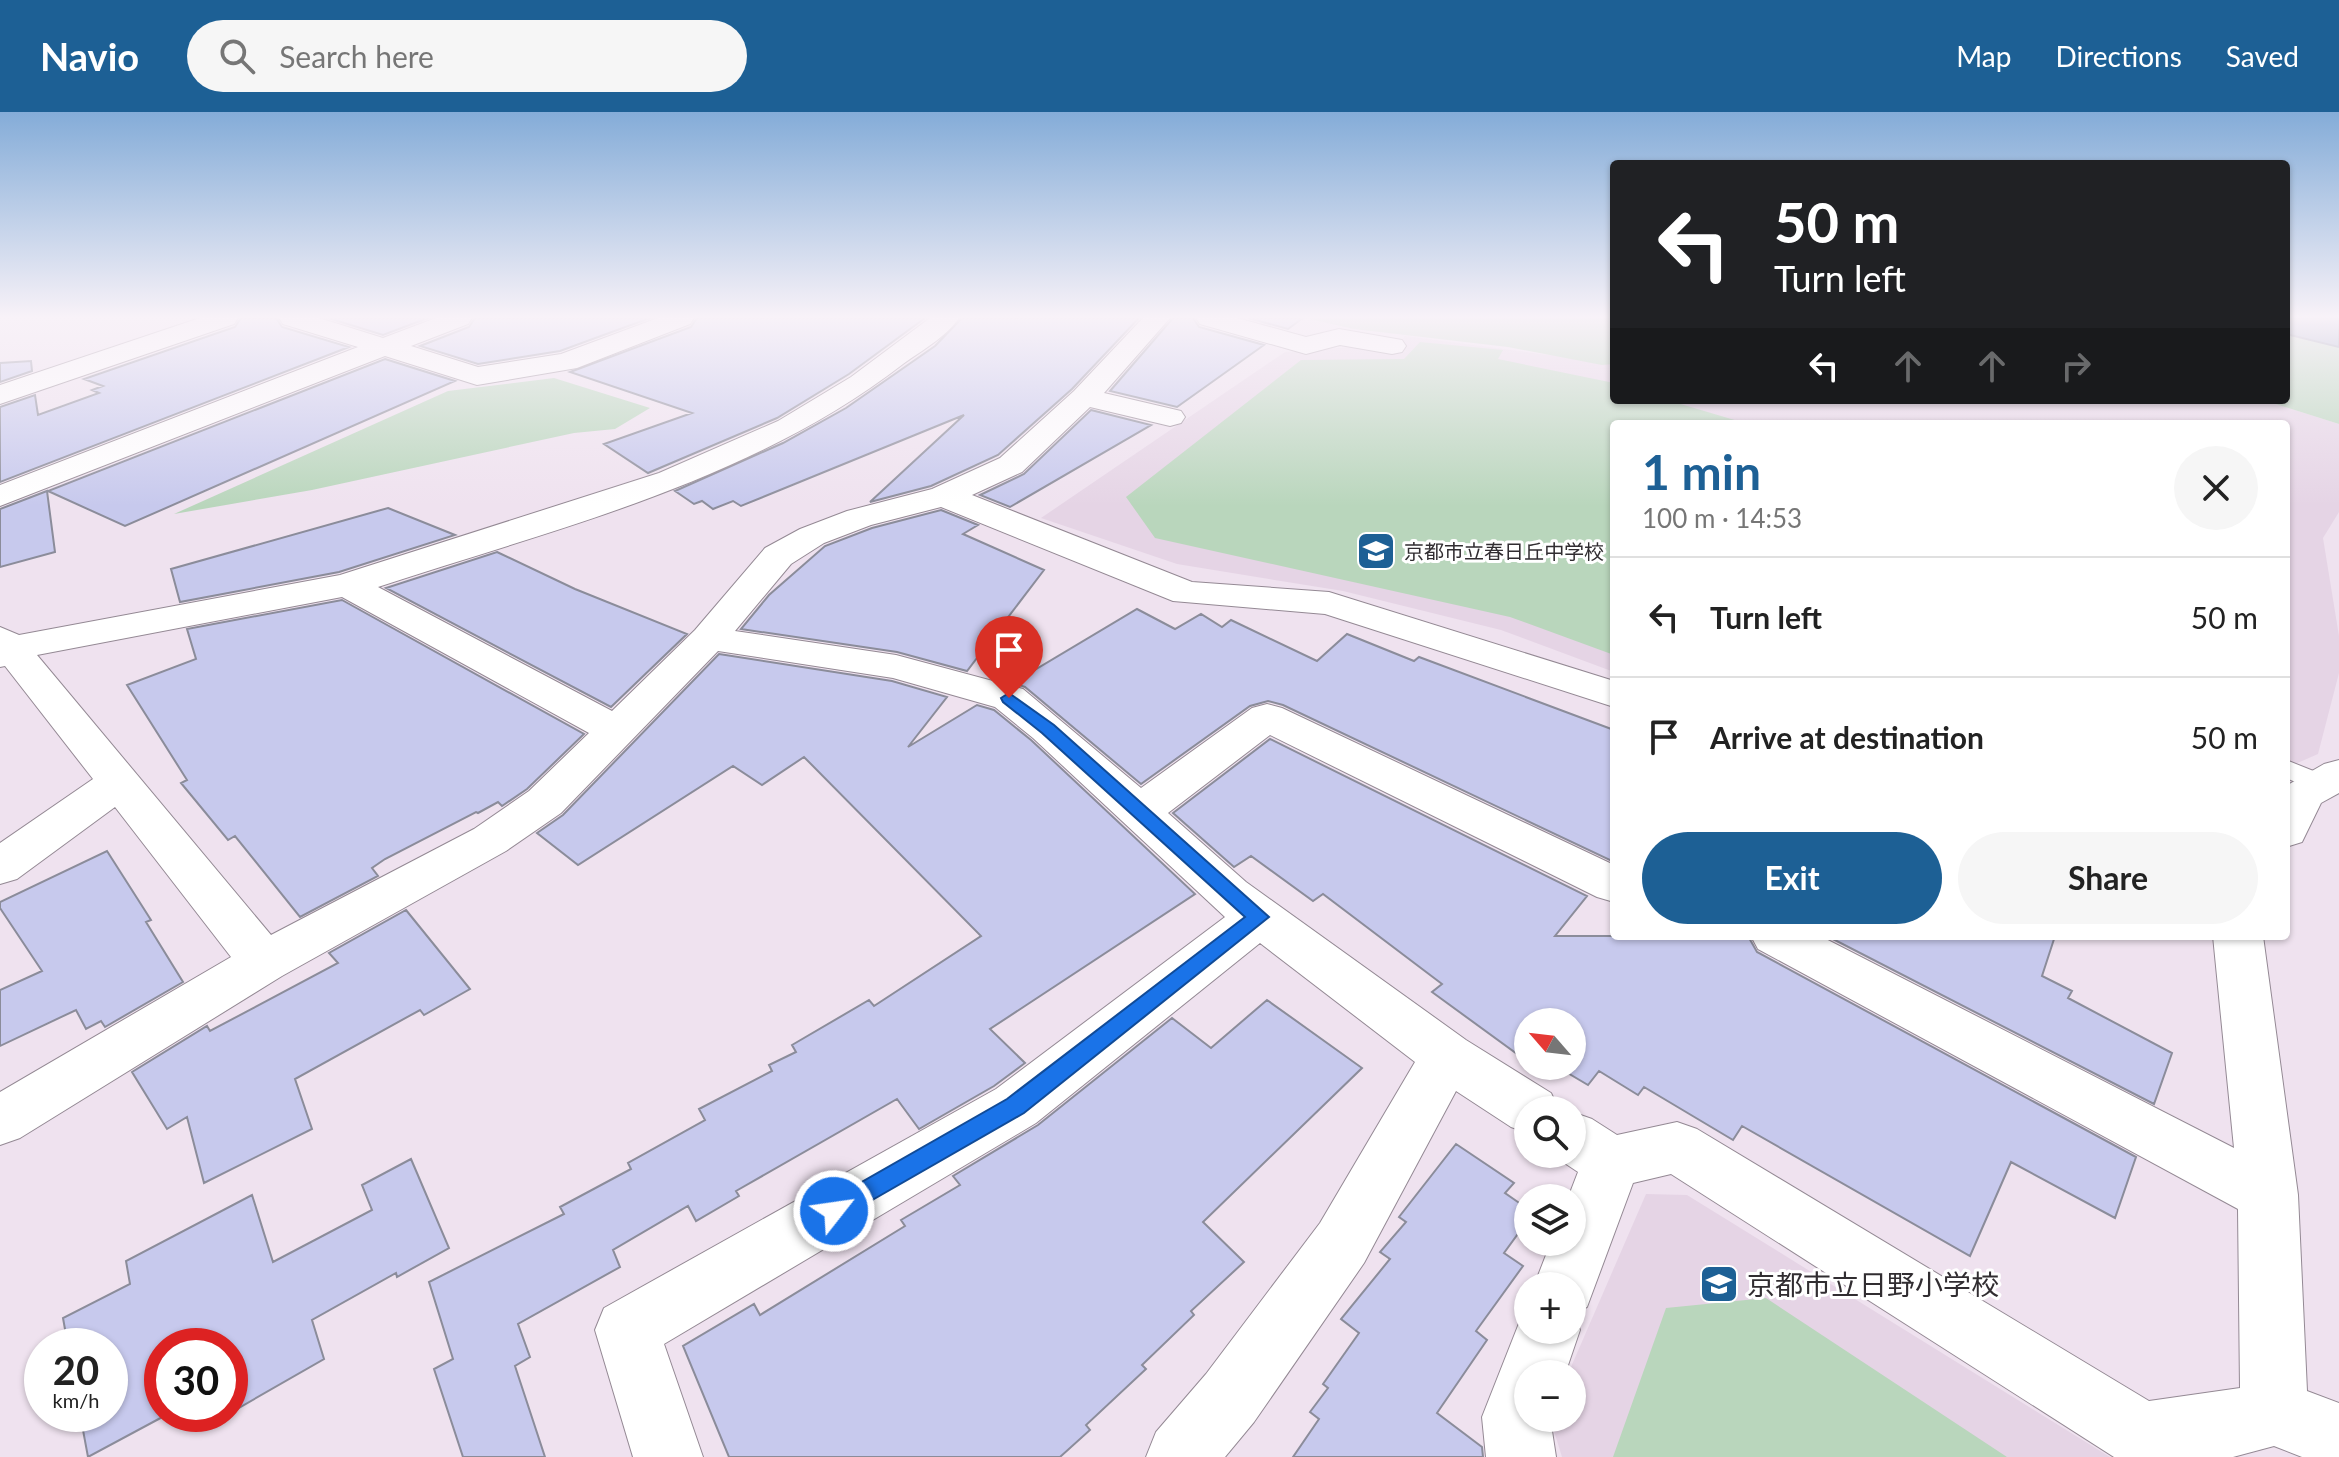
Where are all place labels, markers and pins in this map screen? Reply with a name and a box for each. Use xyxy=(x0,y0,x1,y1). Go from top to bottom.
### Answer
school or university icon: 京都市立春日丘中学校 xyxy=(1355,530,1397,572)
place label: 京都市立春日丘中学校 xyxy=(1404,539,1604,563)
pin xyxy=(975,616,1043,698)
school or university icon: 京都市立日野小学校 xyxy=(1698,1263,1740,1305)
place label: 京都市立日野小学校 xyxy=(1747,1267,1999,1301)

